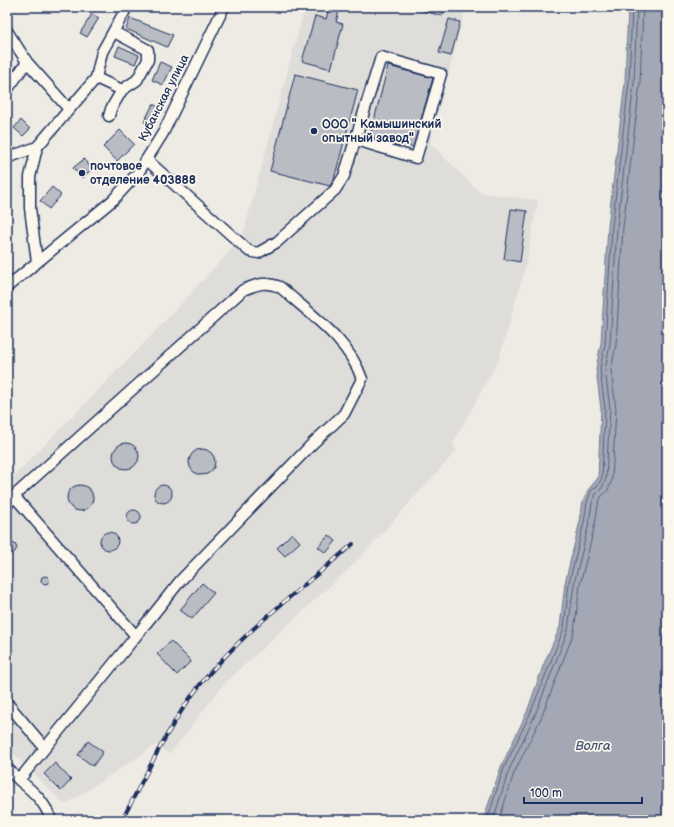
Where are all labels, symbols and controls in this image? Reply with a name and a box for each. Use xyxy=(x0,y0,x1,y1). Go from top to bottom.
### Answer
street label: Кубанская улица xyxy=(136,52,192,144)
place label: ООО " Камышинский опытный завод" xyxy=(322,117,441,146)
marker: ООО " Камышинский опытный завод" xyxy=(309,126,319,136)
place label: почтовое отделение 403888 xyxy=(90,159,196,188)
marker: почтовое отделение 403888 xyxy=(77,168,87,178)
water label: Волга xyxy=(575,738,611,754)
scale bar xyxy=(524,779,642,805)
text: 100 m xyxy=(530,786,562,801)

